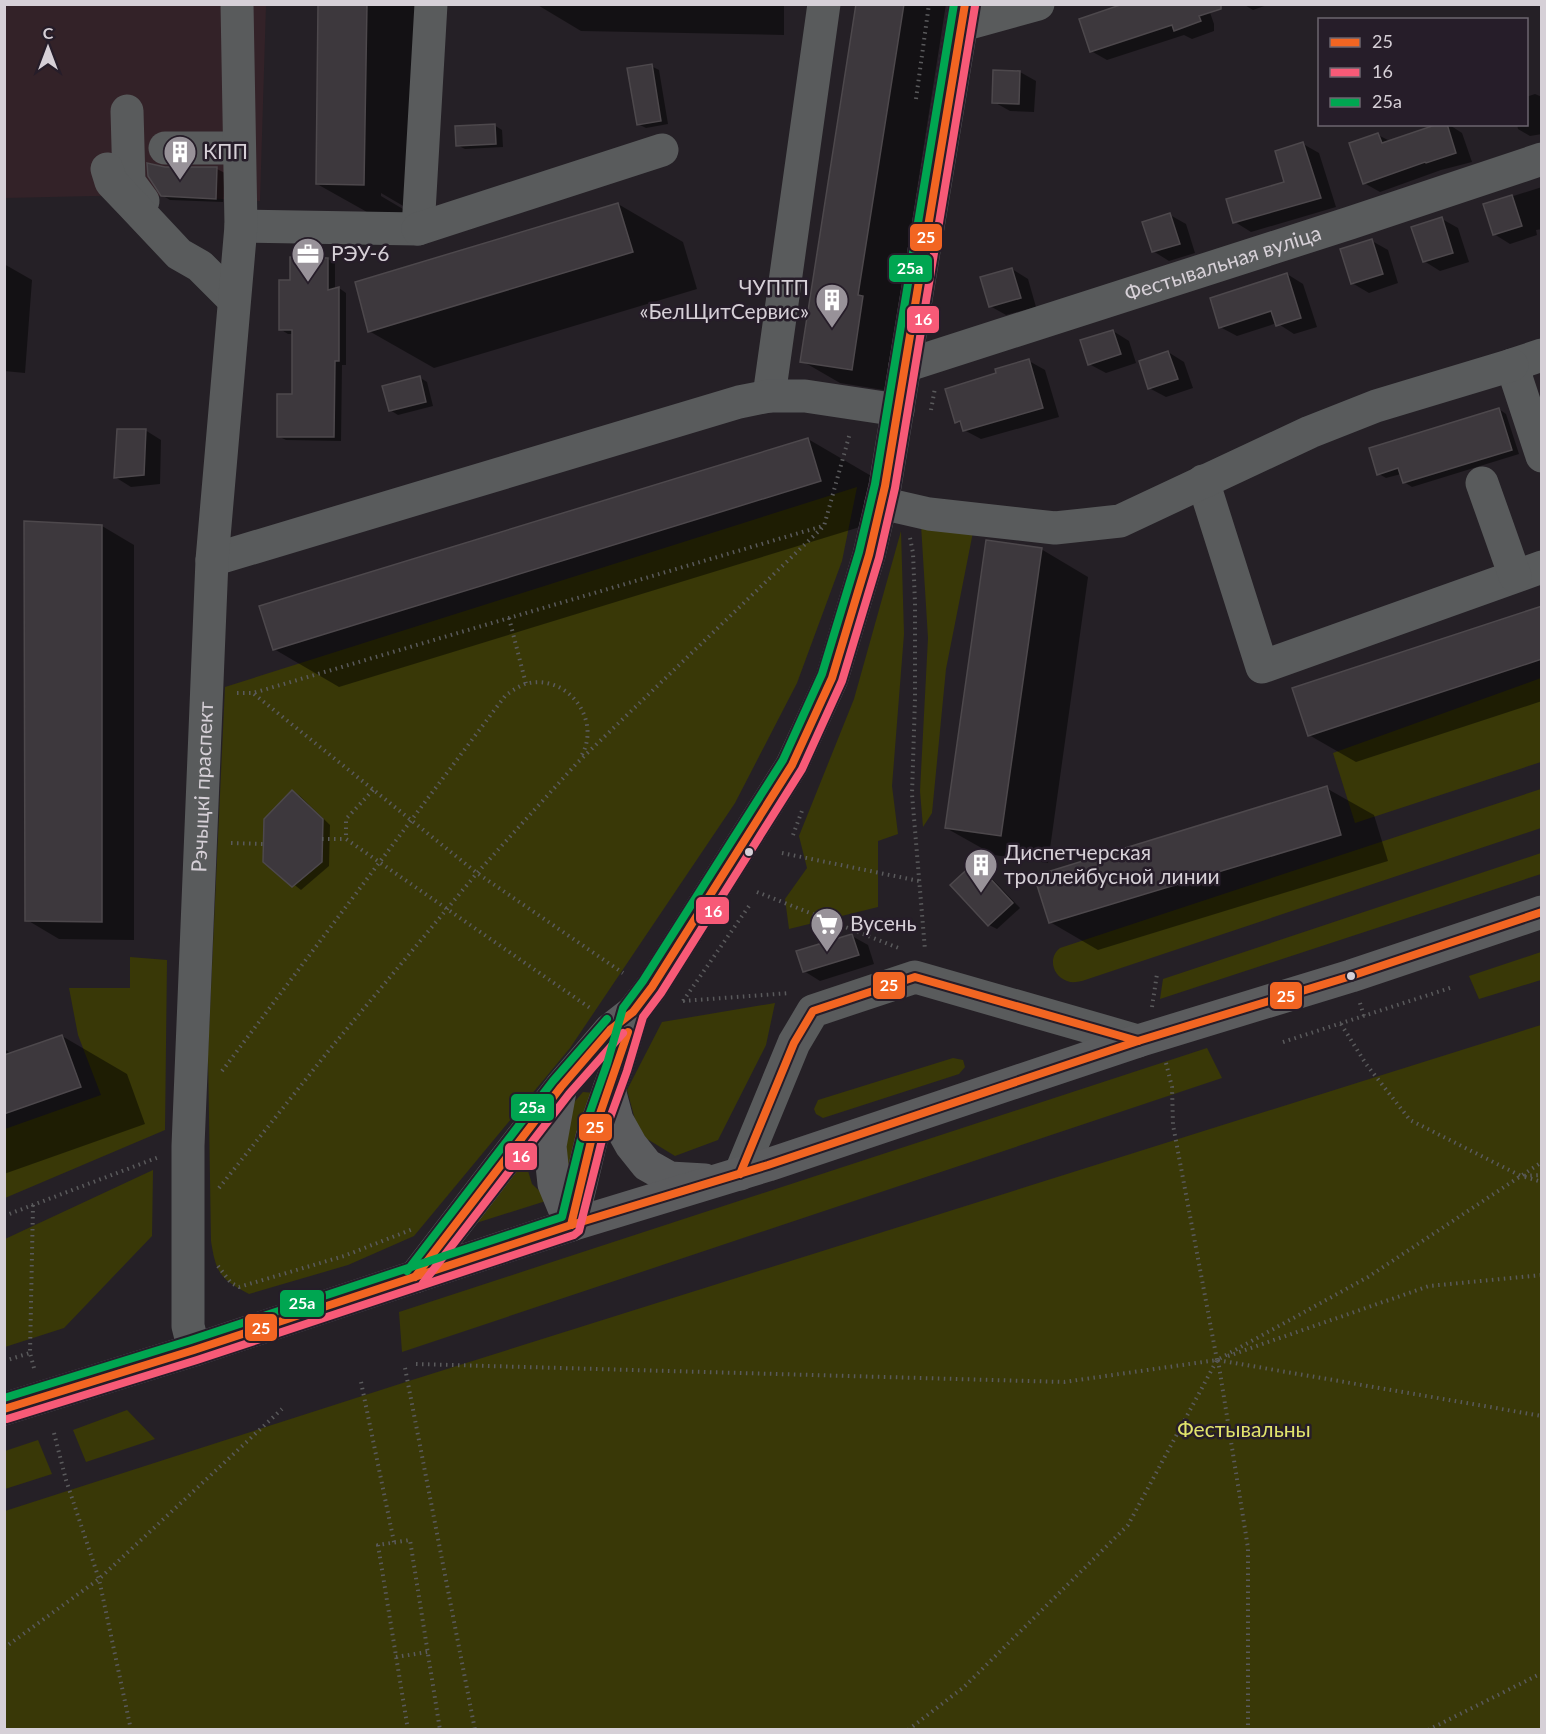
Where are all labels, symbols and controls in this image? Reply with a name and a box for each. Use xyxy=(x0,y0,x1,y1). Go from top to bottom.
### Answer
north arrow xyxy=(18,18,78,78)
legend xyxy=(1318,18,1528,126)
text: С xyxy=(43,23,54,42)
text: 25 xyxy=(1372,30,1393,52)
text: 16 xyxy=(1372,60,1393,82)
text: 25а xyxy=(1372,90,1402,112)
building icon: КПП xyxy=(162,134,198,181)
place label: КПП xyxy=(203,138,248,163)
street label: Фестывальная вуліца xyxy=(1121,219,1324,306)
line badge: 25 xyxy=(909,223,943,252)
text: 25 xyxy=(917,227,935,246)
office icon: РЭУ-6 xyxy=(290,236,326,283)
place label: РЭУ-6 xyxy=(331,240,390,265)
line badge: 25а xyxy=(888,254,933,283)
text: 25а xyxy=(897,258,923,277)
place label: ЧУПТП «БелЩитСервис» xyxy=(639,274,809,323)
building icon: ЧУПТП «БелЩитСервис» xyxy=(814,282,850,329)
line badge: 16 xyxy=(906,305,940,334)
text: 16 xyxy=(914,309,932,328)
street label: Рэчыцкі праспект xyxy=(185,701,217,873)
place label: Диспетчерская троллейбусной линии xyxy=(1004,839,1220,888)
unlabelled marker xyxy=(743,846,755,858)
building icon: Диспетчерская троллейбусной линии xyxy=(963,847,999,894)
line badge: 16 xyxy=(695,896,730,925)
text: 16 xyxy=(704,901,722,920)
supermarket icon: Вусень xyxy=(809,906,845,953)
place label: Вусень xyxy=(850,910,917,935)
unlabelled marker xyxy=(1345,970,1357,982)
line badge: 25 xyxy=(872,971,906,1000)
text: 25 xyxy=(880,975,898,994)
line badge: 25 xyxy=(1269,981,1303,1010)
text: 25 xyxy=(1277,986,1295,1005)
line badge: 25а xyxy=(510,1093,555,1122)
text: 25а xyxy=(519,1097,545,1116)
line badge: 25 xyxy=(578,1113,613,1142)
text: 25 xyxy=(586,1117,604,1136)
line badge: 16 xyxy=(504,1142,538,1171)
text: 16 xyxy=(512,1146,530,1165)
line badge: 25а xyxy=(279,1289,325,1318)
text: 25а xyxy=(289,1293,315,1312)
line badge: 25 xyxy=(244,1313,278,1342)
text: 25 xyxy=(252,1318,270,1337)
park label: Фестывальны xyxy=(1177,1416,1311,1441)

